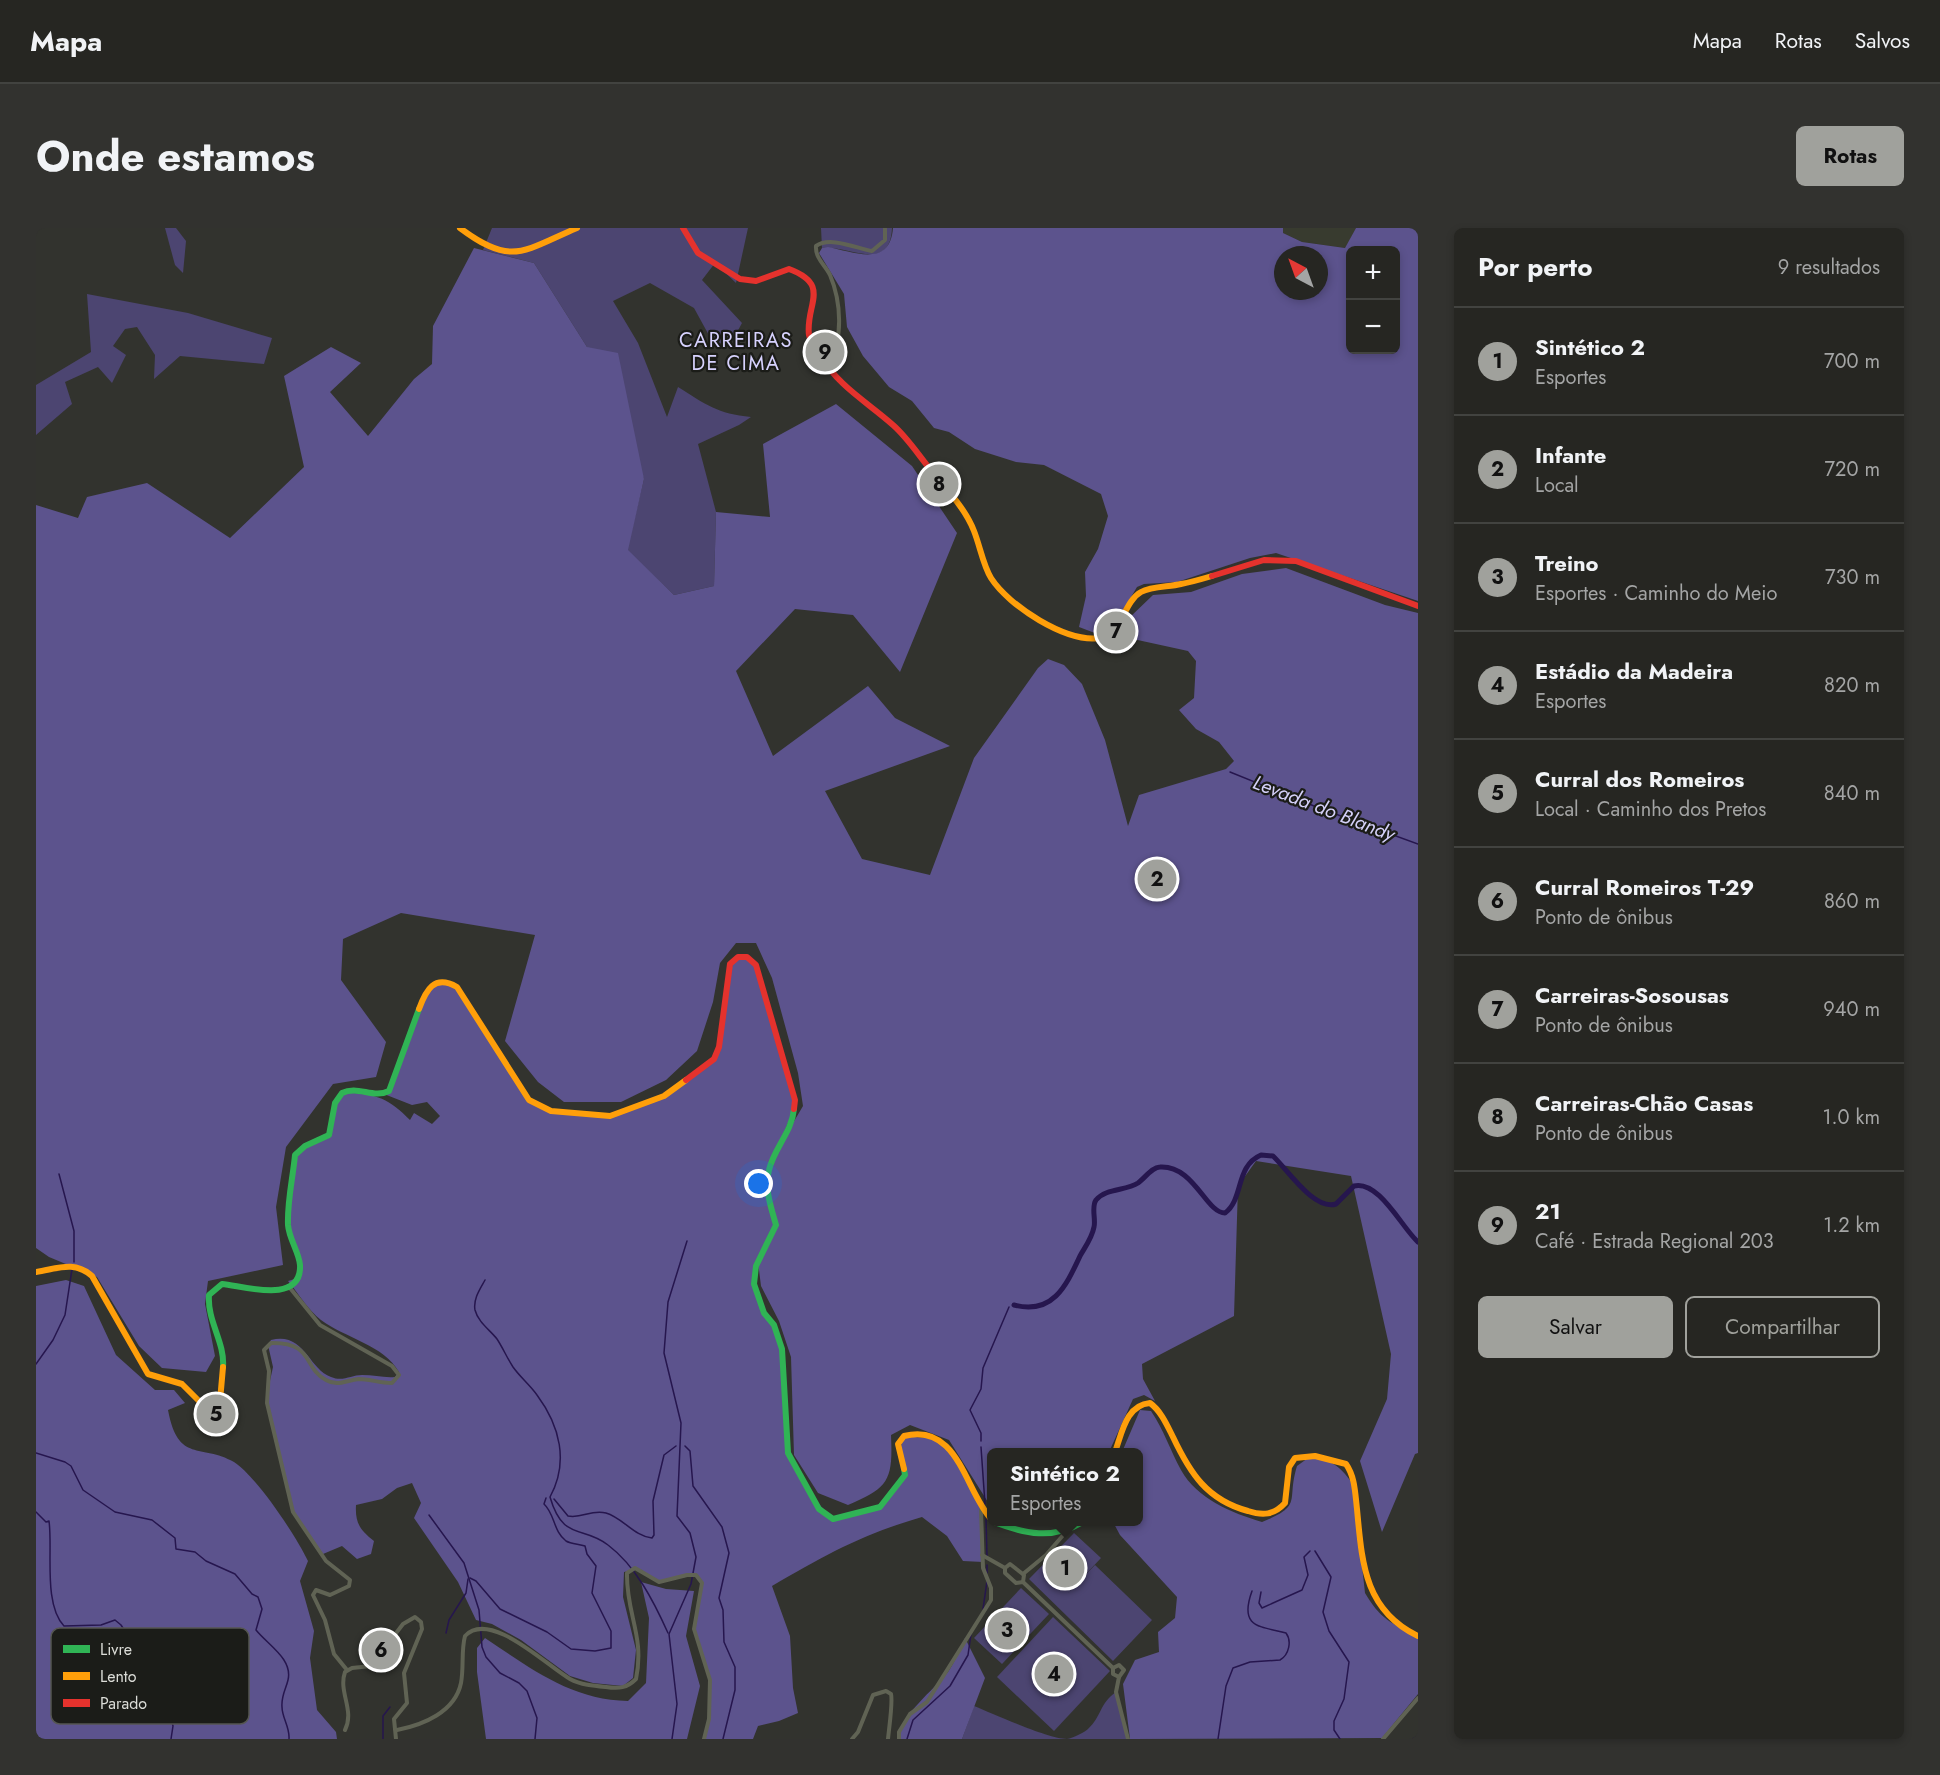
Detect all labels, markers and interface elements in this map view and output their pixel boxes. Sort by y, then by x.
text: Mapa [30,21,102,62]
text: Mapa [1693,26,1742,56]
text: Rotas [1775,26,1822,56]
text: Salvos [1855,26,1910,56]
text: Onde estamos [36,126,315,187]
button: Rotas [1796,126,1904,186]
north arrow [1274,246,1328,300]
map controls [1346,246,1400,354]
button: + [1346,246,1400,300]
text: Por perto [1478,248,1592,286]
text: 9 resultados [1778,253,1880,282]
button: − [1346,300,1400,354]
district label: CARREIRAS DE CIMA [679,326,793,378]
pin: 9 [806,330,844,374]
text: Sintético 2 [1535,331,1645,363]
text: 1 [1492,347,1503,376]
text: 700 m [1824,347,1880,376]
text: Esportes [1535,363,1606,392]
text: Infante [1535,439,1606,471]
text: 2 [1491,455,1504,484]
text: 720 m [1825,455,1880,484]
pin: 8 [920,462,958,506]
text: Local [1535,471,1579,500]
text: Treino [1535,547,1599,579]
text: 3 [1491,563,1504,592]
text: 730 m [1825,563,1880,592]
text: Esportes · Caminho do Meio [1535,579,1777,608]
pin: 7 [1096,608,1136,654]
text: Estádio da Madeira [1535,655,1733,687]
text: 4 [1491,671,1504,700]
text: 820 m [1824,671,1880,700]
text: Esportes [1535,687,1606,716]
text: Curral dos Romeiros [1535,763,1744,795]
water label: Levada do Blandy [1249,768,1400,849]
text: 5 [1491,779,1504,808]
text: 840 m [1824,779,1880,808]
text: Local · Caminho dos Pretos [1535,795,1766,824]
pin: 2 [1138,856,1176,902]
text: Curral Romeiros T-29 [1535,871,1754,903]
text: 6 [1491,887,1504,916]
text: 860 m [1824,887,1880,916]
text: Ponto de ônibus [1535,903,1673,932]
text: Carreiras-Sosousas [1535,979,1729,1011]
text: 7 [1491,995,1504,1024]
text: 940 m [1823,995,1880,1024]
text: Ponto de ônibus [1535,1011,1673,1040]
text: Carreiras-Chão Casas [1535,1087,1753,1119]
text: 8 [1491,1103,1504,1132]
text: 1.0 km [1823,1103,1880,1132]
text: Ponto de ônibus [1535,1119,1673,1148]
your location [744,1169,773,1198]
text: 21 [1535,1195,1561,1227]
text: 9 [1491,1211,1504,1240]
text: 1.2 km [1823,1211,1880,1240]
text: Café · Estrada Regional 203 [1535,1227,1774,1256]
button: Salvar [1478,1296,1673,1358]
button: Compartilhar [1685,1296,1880,1358]
pin: 5 [196,1392,236,1436]
popup [987,1448,1143,1526]
text: Sintético 2 [1010,1457,1120,1489]
text: Esportes [1010,1489,1081,1518]
pin: 1 [1046,1546,1084,1590]
pin: 3 [988,1608,1026,1652]
legend [51,1628,249,1724]
pin: 6 [362,1628,400,1672]
text: Livre [100,1638,132,1661]
pin: 4 [1034,1652,1074,1696]
text: Lento [100,1665,137,1688]
text: Parado [100,1692,147,1715]

